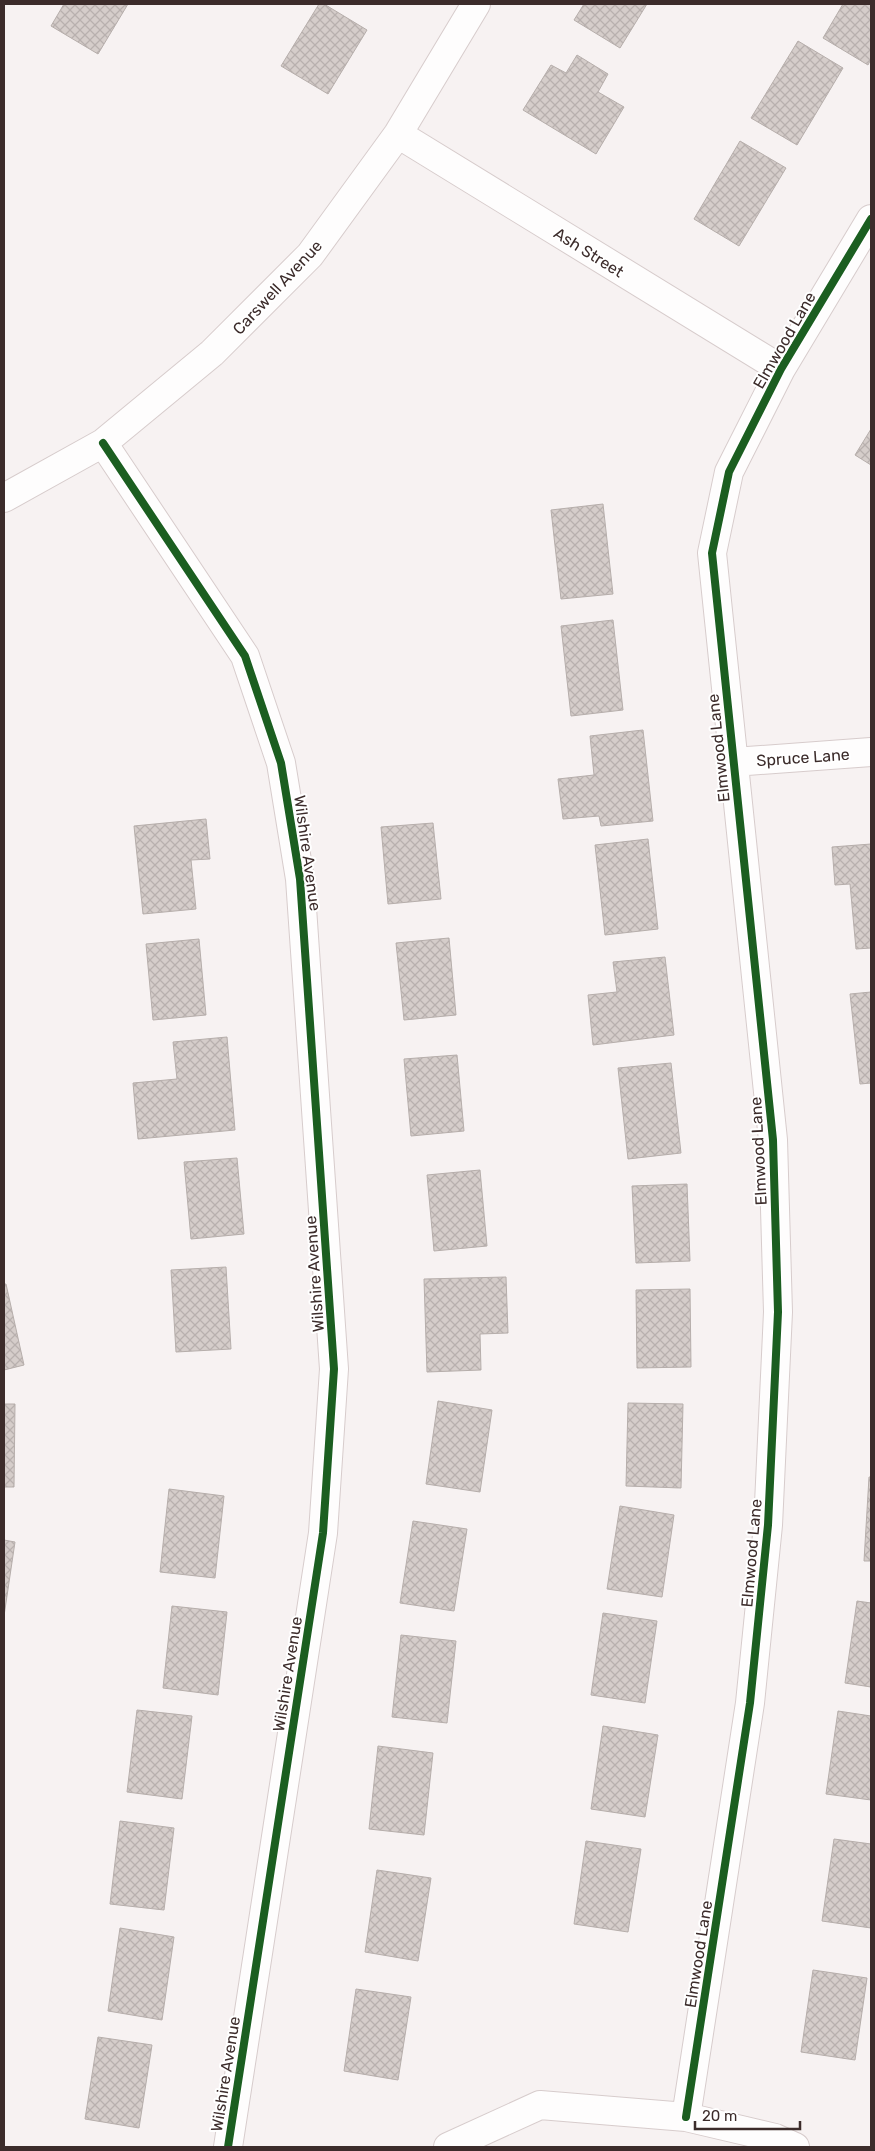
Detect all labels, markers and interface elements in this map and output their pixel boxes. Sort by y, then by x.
street label: Ash Street [550,223,627,281]
street label: Carswell Avenue [229,236,326,339]
street label: Elmwood Lane [749,288,820,392]
street label: Elmwood Lane [703,693,734,803]
street label: Spruce Lane [756,745,850,770]
street label: Wilshire Avenue [290,794,325,912]
street label: Elmwood Lane [746,1096,771,1206]
street label: Wilshire Avenue [301,1215,328,1333]
street label: Elmwood Lane [737,1498,766,1608]
street label: Wilshire Avenue [269,1615,306,1733]
street label: Elmwood Lane [681,1899,716,2009]
street label: Wilshire Avenue [207,2015,244,2133]
scale bar [695,2098,800,2130]
text: 20 m [702,2107,737,2125]

